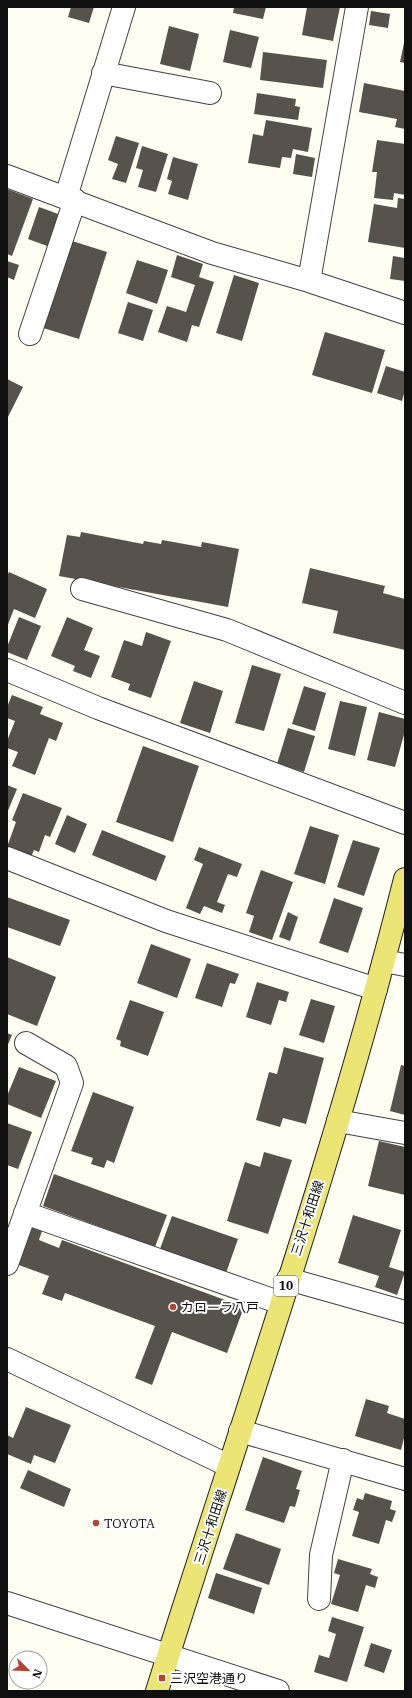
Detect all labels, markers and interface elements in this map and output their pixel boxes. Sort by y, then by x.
street label: 三沢十和田線 [287,1178,328,1258]
road number: 10 [274,1276,298,1296]
place label: カローラ八戸 [181,1299,259,1316]
marker: カローラ八戸 [168,1302,178,1312]
street label: 三沢十和田線 [190,1487,231,1567]
place label: TOYOTA [104,1515,155,1532]
marker: TOYOTA [91,1518,101,1528]
north arrow [8,1650,48,1690]
text: N [29,1667,45,1681]
place label: 三沢空港通り [170,1670,248,1687]
marker: 三沢空港通り [157,1673,167,1683]

